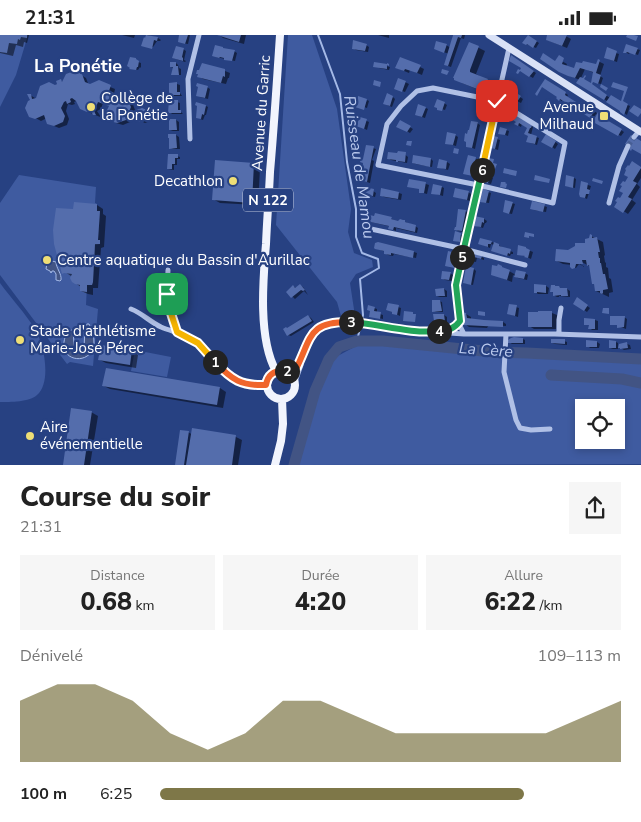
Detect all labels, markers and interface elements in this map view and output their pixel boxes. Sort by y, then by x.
text: 21:31 [25,5,75,31]
district label: La Ponétie [34,54,122,78]
street label: Avenue du Garric [247,54,275,172]
pin [476,80,518,122]
icon: check [483,87,511,115]
place label: Collège de la Ponétie [101,88,173,125]
water label: Ruisseau de Mamou [338,94,380,240]
place label: Avenue Milhaud [540,97,594,134]
marker: Collège de la Ponétie [85,101,97,113]
marker: Avenue Milhaud [598,110,610,122]
pin: 6 [470,157,494,183]
text: 6 [478,161,487,180]
place label: Decathlon [154,171,223,191]
marker: Decathlon [227,175,239,187]
road number: N 122 [243,189,293,211]
pin: 5 [450,245,474,269]
text: 5 [458,248,467,267]
place label: Centre aquatique du Bassin d'Aurillac [57,250,310,270]
marker: Centre aquatique du Bassin d'Aurillac [41,254,53,266]
pin [146,273,188,315]
icon: arrive [153,280,181,308]
pin: 3 [338,309,364,335]
text: 3 [347,313,356,332]
pin: 4 [426,319,452,343]
place label: Stade d'athlétisme Marie-José Pérec [30,321,156,358]
text: 4 [435,322,444,341]
marker: Stade d'athlétisme Marie-José Pérec [14,334,26,346]
water label: La Cère [458,337,514,363]
pin: 1 [202,349,228,375]
text: 1 [211,353,220,372]
pin: 2 [274,359,300,383]
text: 2 [283,362,292,381]
map controls [575,399,625,449]
button: locate [575,399,625,449]
place label: Aire événementielle [40,417,143,454]
marker: Aire événementielle [24,430,36,442]
text: Course du soir [20,478,210,516]
button: share [569,482,621,534]
text: 21:31 [20,516,62,538]
text: Distance [90,566,145,585]
text: Durée [301,566,340,585]
text: Allure [504,566,543,585]
text: 0.68 [80,585,132,619]
text: 4:20 [295,585,346,619]
text: 6:22 [484,585,536,619]
text: km [132,596,155,615]
text: /km [536,596,563,615]
text: Dénivelé [20,645,83,667]
text: 109–113 m [538,645,621,667]
text: 100 m [20,783,67,805]
text: 6:25 [100,783,132,805]

